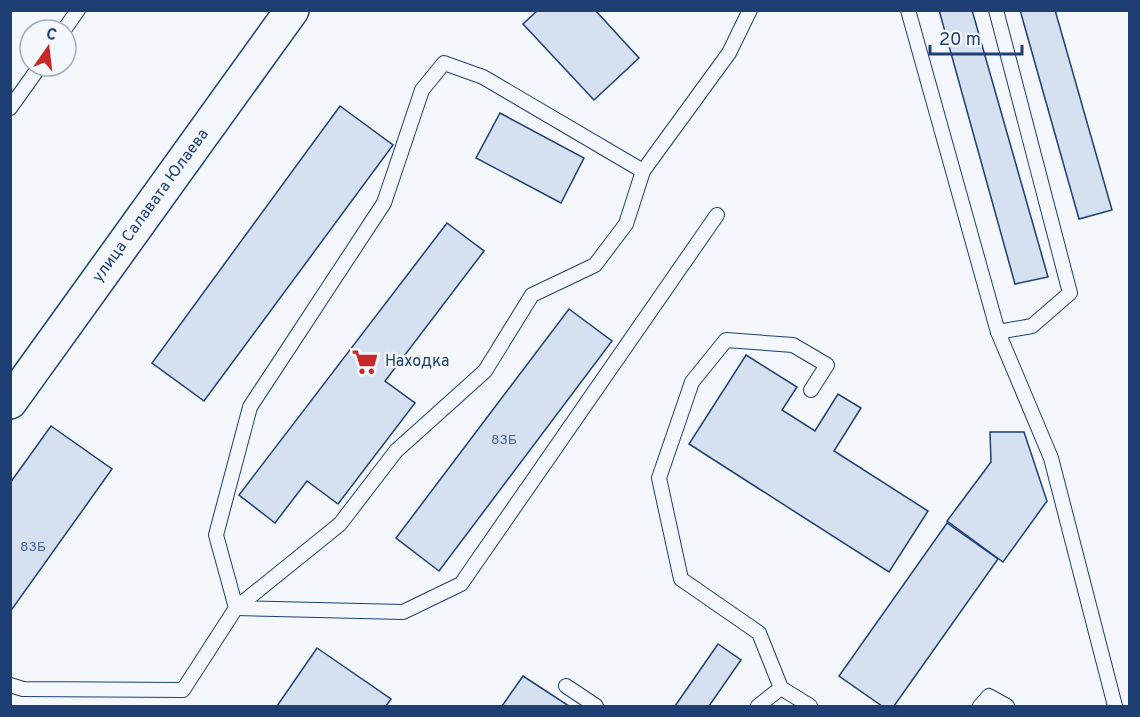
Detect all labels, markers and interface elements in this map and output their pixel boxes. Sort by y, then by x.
north arrow [18,18,78,78]
scale bar [930,18,1022,56]
text: С [44,24,59,46]
text: 20 m [939,29,981,52]
street label: улица Салавата Юлаева [89,125,213,287]
supermarket icon: Находка [350,347,380,377]
place label: Находка [385,352,450,372]
house number: 83Б [491,432,517,449]
house number: 83Б [20,539,46,556]

